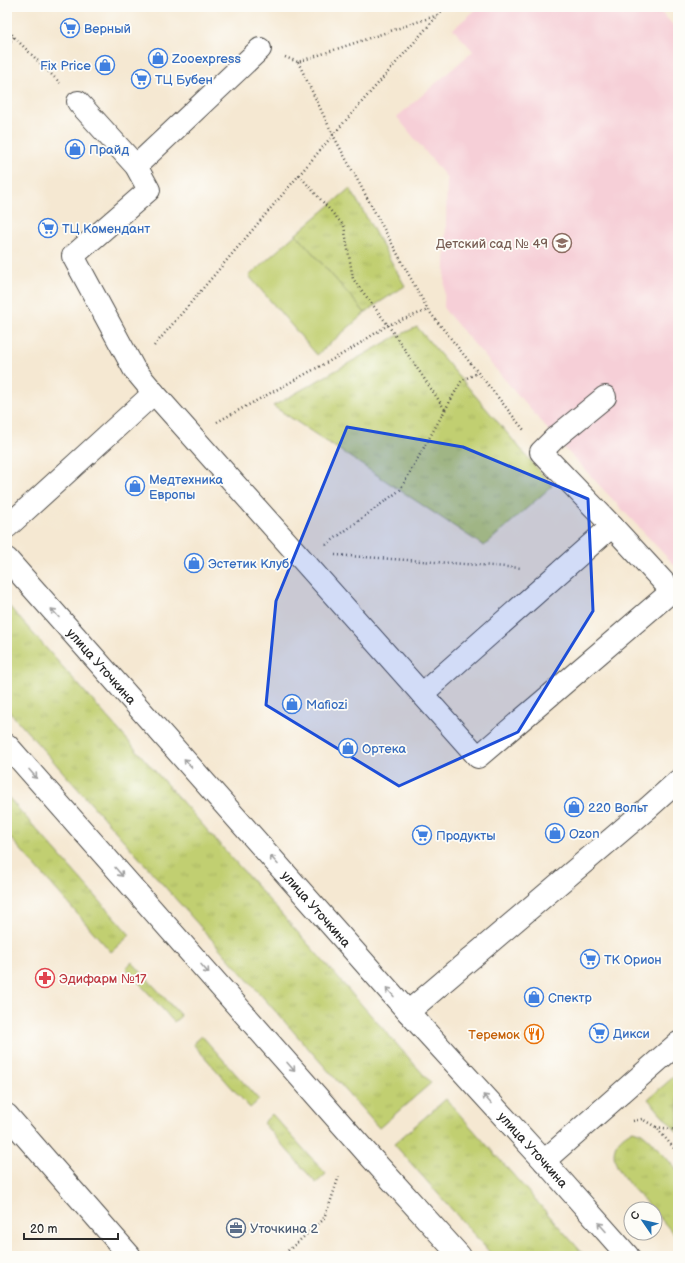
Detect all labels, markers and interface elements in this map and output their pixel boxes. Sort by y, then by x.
supermarket icon: Верный [59,17,81,39]
place label: Верный [84,21,131,37]
shop icon: Zooexpress [147,47,169,69]
place label: Zooexpress [171,51,241,67]
shop icon: Fix Price [94,54,116,76]
place label: Fix Price [40,58,91,74]
supermarket icon: ТЦ Бубен [130,68,152,90]
place label: ТЦ Бубен [155,72,213,88]
shop icon: Прайд [64,138,86,160]
place label: Прайд [89,142,129,158]
supermarket icon: ТЦ Комендант [37,217,59,239]
place label: ТЦ Комендант [62,221,150,237]
school or university icon: Детский сад № 49 [551,232,573,254]
place label: Детский сад № 49 [436,236,548,252]
place label: Медтехника Европы [149,472,223,503]
shop icon: Медтехника Европы [124,475,146,497]
shop icon: Эстетик Клуб [183,552,205,574]
place label: Эстетик Клуб [208,556,289,572]
one-way arrow [50,608,60,618]
street label: улица Уточкина [63,625,139,708]
shop icon: Mafiozi [281,693,303,715]
place label: Mafiozi [306,697,347,713]
shop icon: Ортека [337,737,359,759]
place label: Ортека [362,741,406,757]
one-way arrow [183,758,192,768]
one-way arrow [28,769,37,780]
shop icon: 220 Вольт [563,796,585,818]
place label: 220 Вольт [588,800,648,816]
shop icon: Ozon [544,822,566,844]
supermarket icon: Продукты [411,824,433,846]
place label: Ozon [569,826,599,842]
place label: Продукты [436,828,496,844]
one-way arrow [269,855,279,865]
one-way arrow [114,867,124,877]
street label: улица Уточкина [278,868,354,951]
supermarket icon: ТК Орион [579,948,601,970]
place label: ТК Орион [604,952,662,968]
one-way arrow [200,964,209,974]
pharmacy icon: Эдифарм №17 [34,967,56,989]
place label: Эдифарм №17 [59,971,147,987]
shop icon: Спектр [523,986,545,1008]
one-way arrow [386,987,395,997]
place label: Спектр [548,990,593,1006]
supermarket icon: Дикси [588,1022,610,1044]
restaurant icon: Теремок [523,1023,545,1045]
place label: Дикси [613,1026,650,1042]
place label: Теремок [468,1027,520,1043]
one-way arrow [286,1062,296,1072]
one-way arrow [482,1094,491,1104]
street label: улица Уточкина [494,1109,571,1192]
north arrow [623,1201,663,1241]
text: С [628,1209,643,1222]
scale bar [24,1215,118,1241]
office icon: Уточкина 2 [225,1217,247,1239]
place label: Уточкина 2 [250,1221,319,1237]
text: 20 m [30,1222,57,1237]
one-way arrow [597,1222,606,1232]

